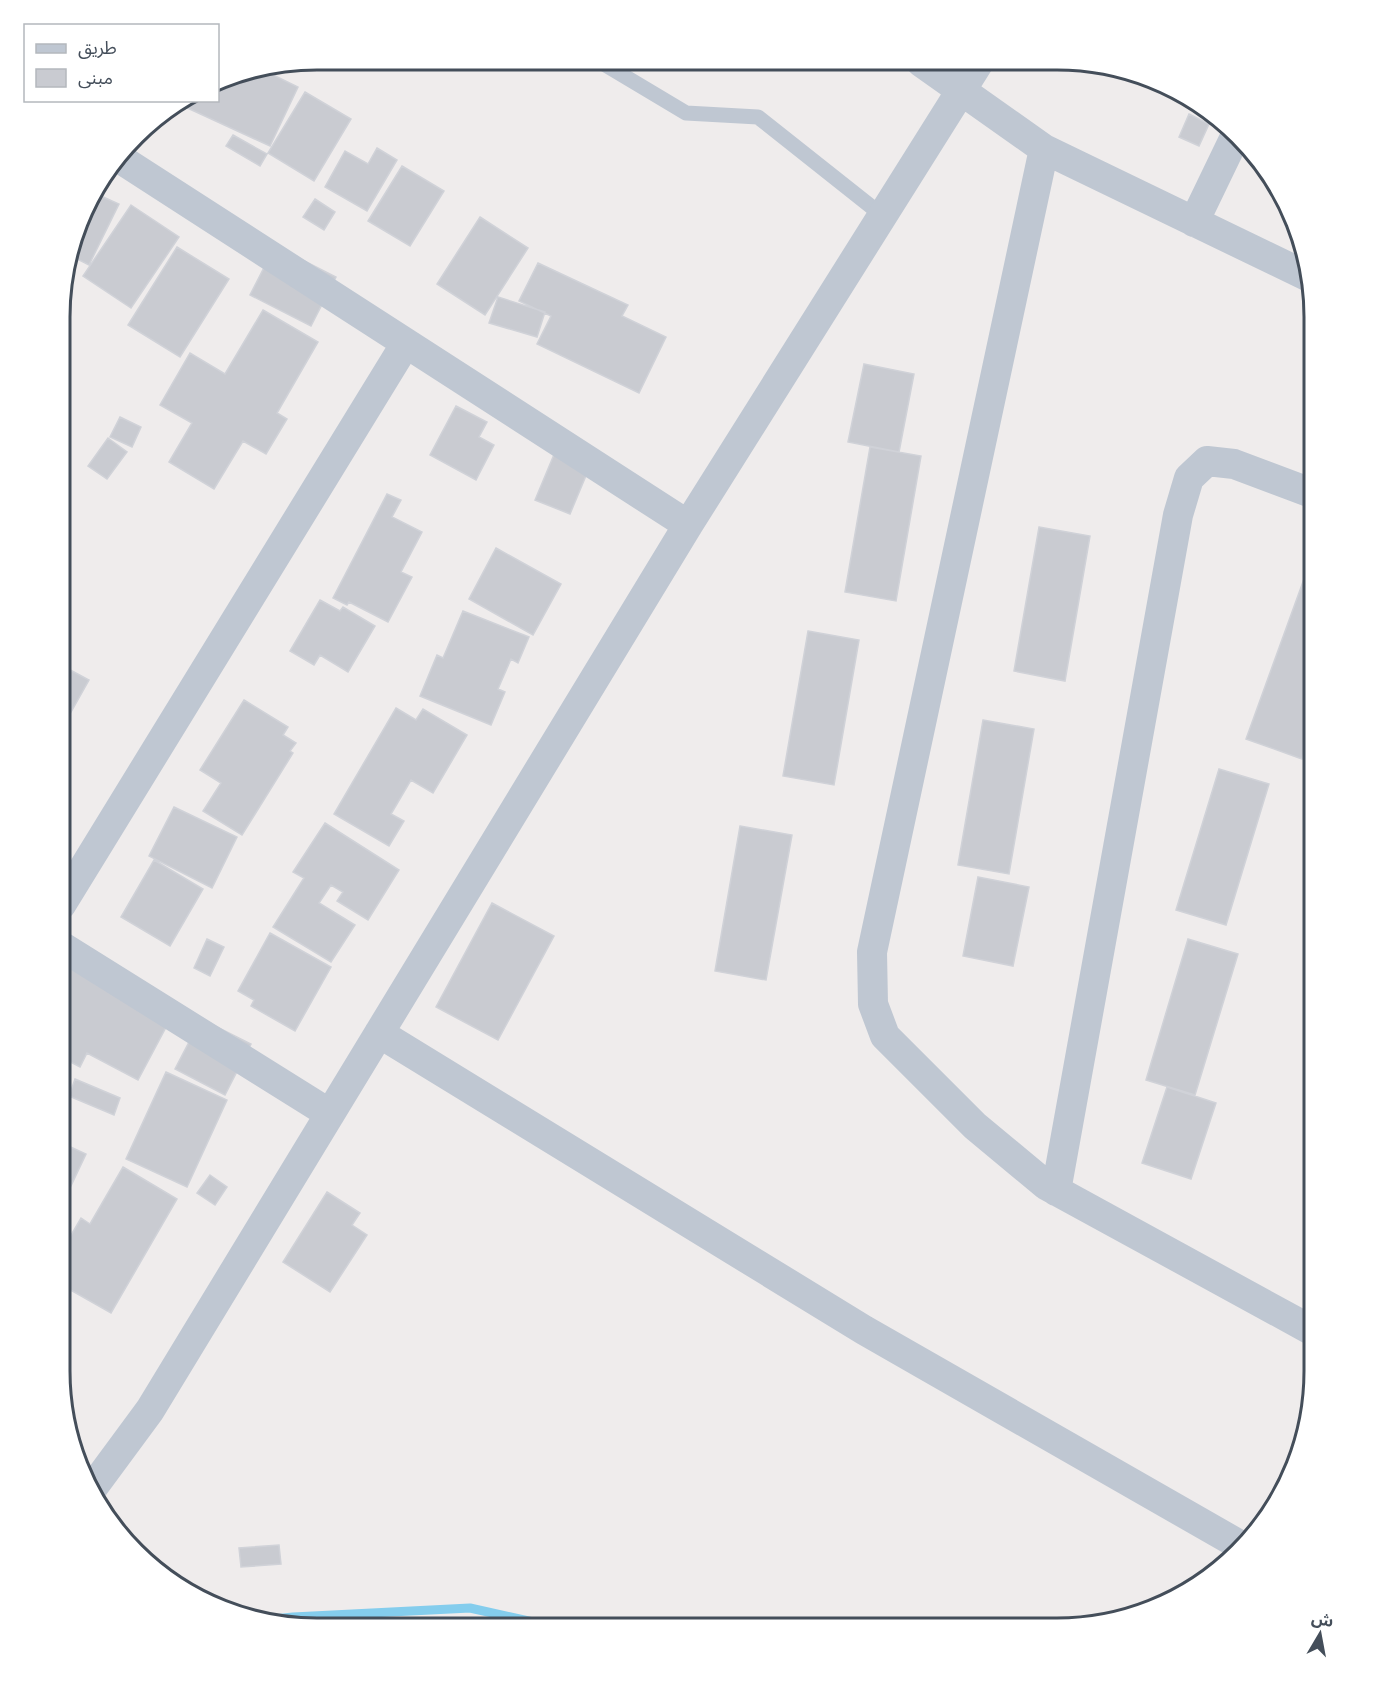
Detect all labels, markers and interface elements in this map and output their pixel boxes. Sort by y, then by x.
legend [24,24,219,102]
text: طريق [78,36,117,59]
text: مبنى [78,66,113,89]
north arrow [1290,1604,1350,1664]
text: ش [1310,1607,1335,1631]

